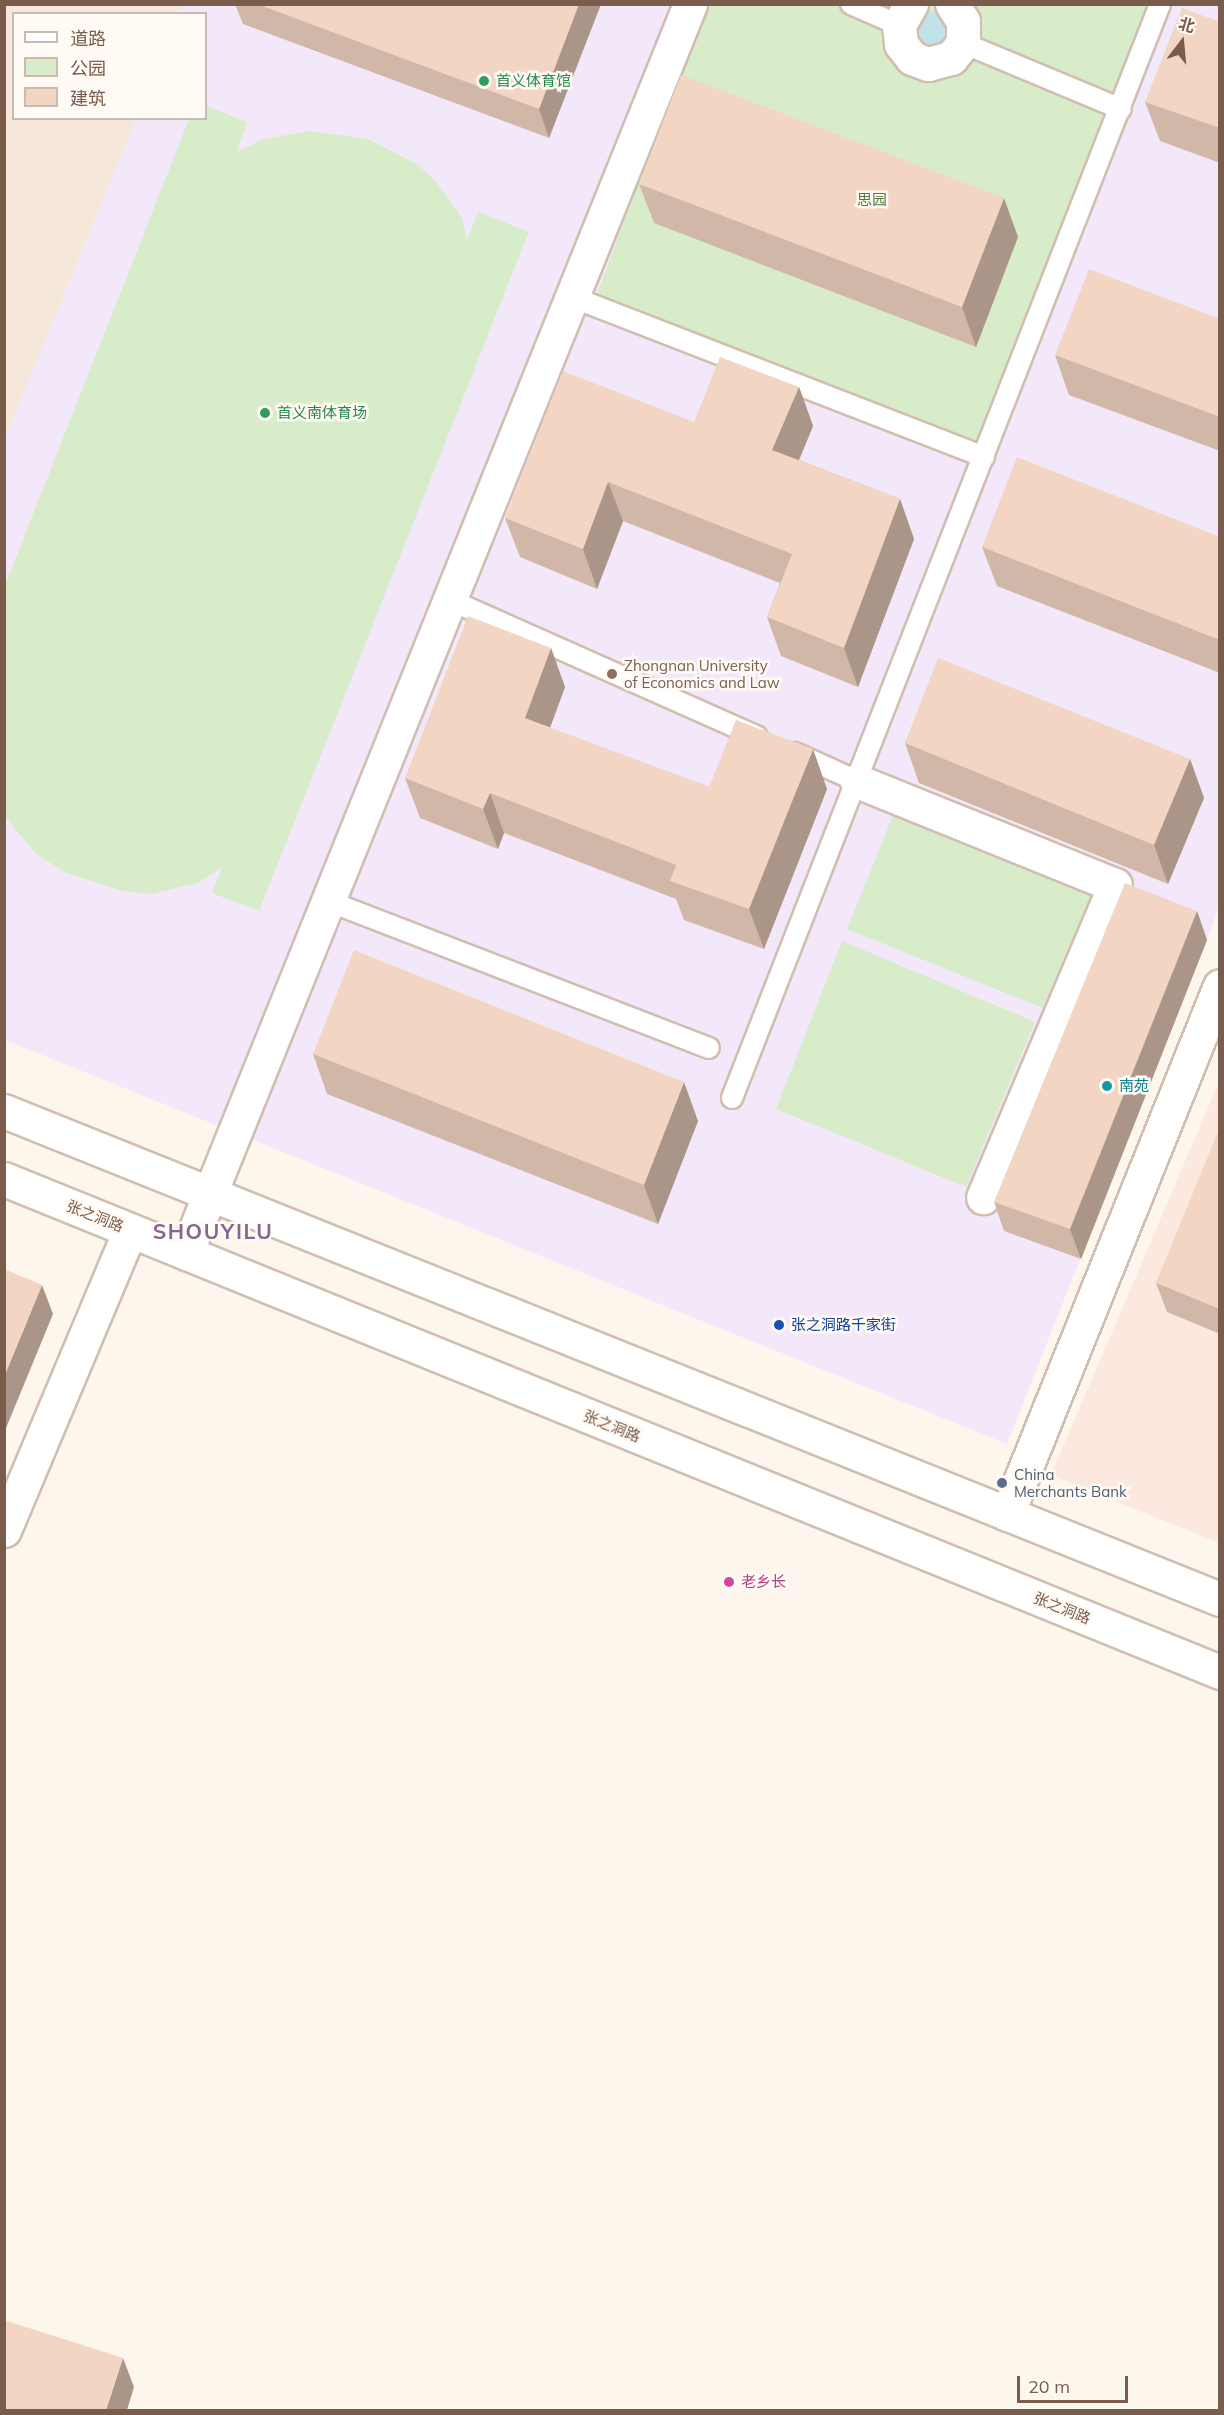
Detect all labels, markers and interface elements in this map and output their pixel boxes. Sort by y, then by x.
legend [12,12,207,120]
north arrow [1152,12,1212,72]
text: 北 [1177,13,1197,37]
text: 道路 [70,27,106,50]
text: 公园 [70,57,106,80]
place label: 首义体育馆 [496,72,571,90]
marker: 首义体育馆 [477,74,491,88]
text: 建筑 [70,87,106,110]
park label: 思园 [857,191,887,209]
place label: 首义南体育场 [277,404,367,422]
marker: 首义南体育场 [258,406,272,420]
place label: Zhongnan University of Economics and Law [624,656,780,691]
marker: Zhongnan University of Economics and Law [605,667,619,681]
place label: 南苑 [1119,1077,1149,1095]
marker: 南苑 [1100,1079,1114,1093]
street label: 张之洞路 [64,1196,126,1236]
district label: SHOUYILU [153,1218,273,1244]
place label: 张之洞路千家街 [791,1316,896,1334]
marker: 张之洞路千家街 [772,1318,786,1332]
street label: 张之洞路 [581,1406,643,1446]
place label: China Merchants Bank [1014,1465,1127,1500]
marker: China Merchants Bank [995,1476,1009,1490]
place label: 老乡长 [741,1573,786,1591]
marker: 老乡长 [722,1575,736,1589]
street label: 张之洞路 [1031,1588,1093,1628]
scale bar [1020,2364,1131,2402]
text: 20 m [1028,2375,1070,2398]

